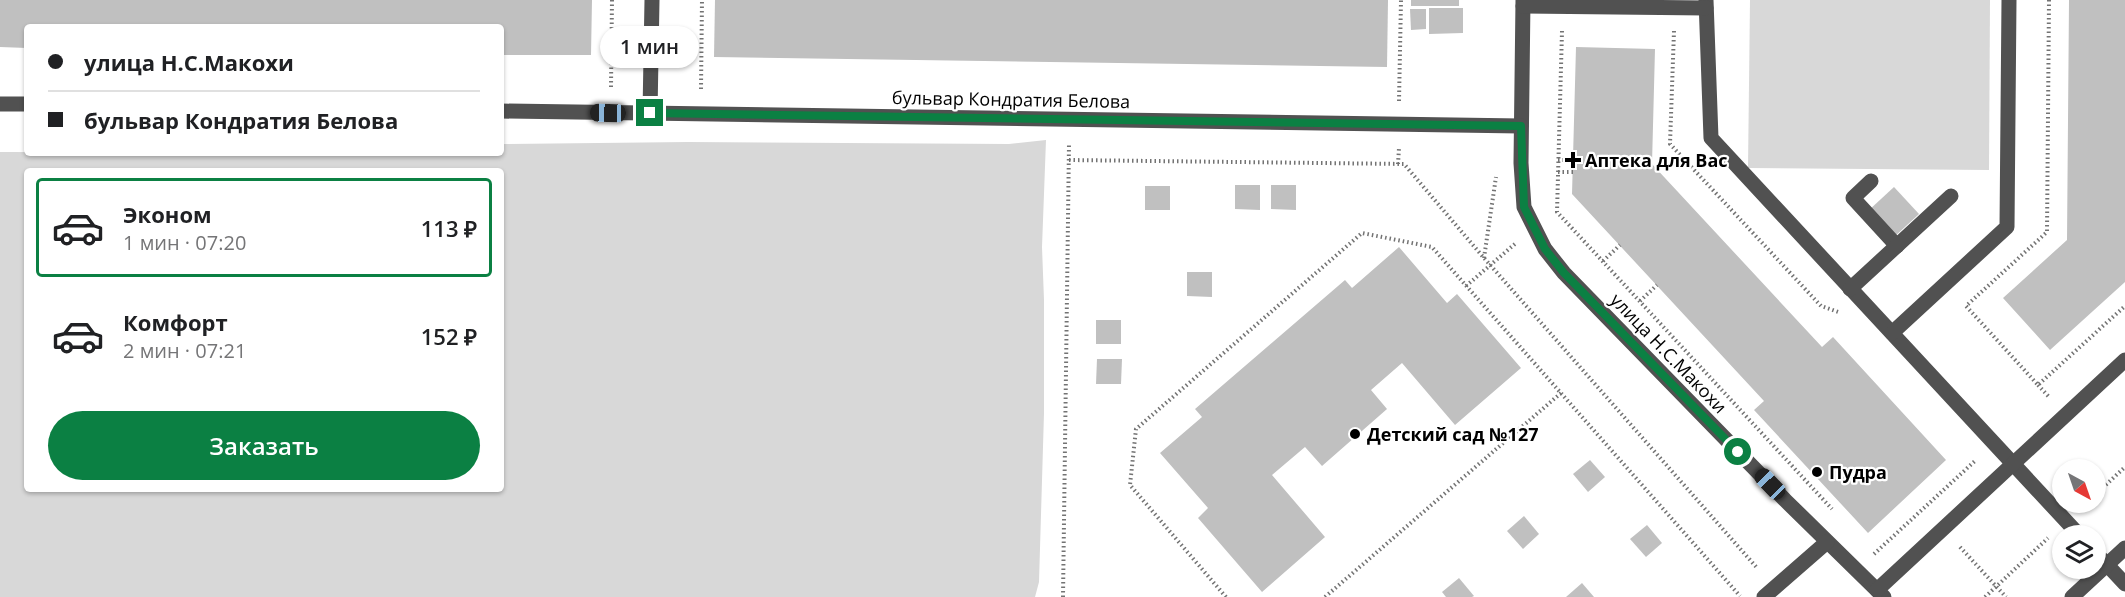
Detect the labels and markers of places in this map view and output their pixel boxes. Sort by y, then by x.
place label: Аптека для Вас [1585,148,1728,172]
marker: Аптека для Вас [1566,153,1580,167]
place label: Детский сад №127 [1367,422,1538,446]
marker: Детский сад №127 [1348,427,1362,441]
place label: Пудра [1829,460,1887,484]
marker: Пудра [1810,465,1824,479]

